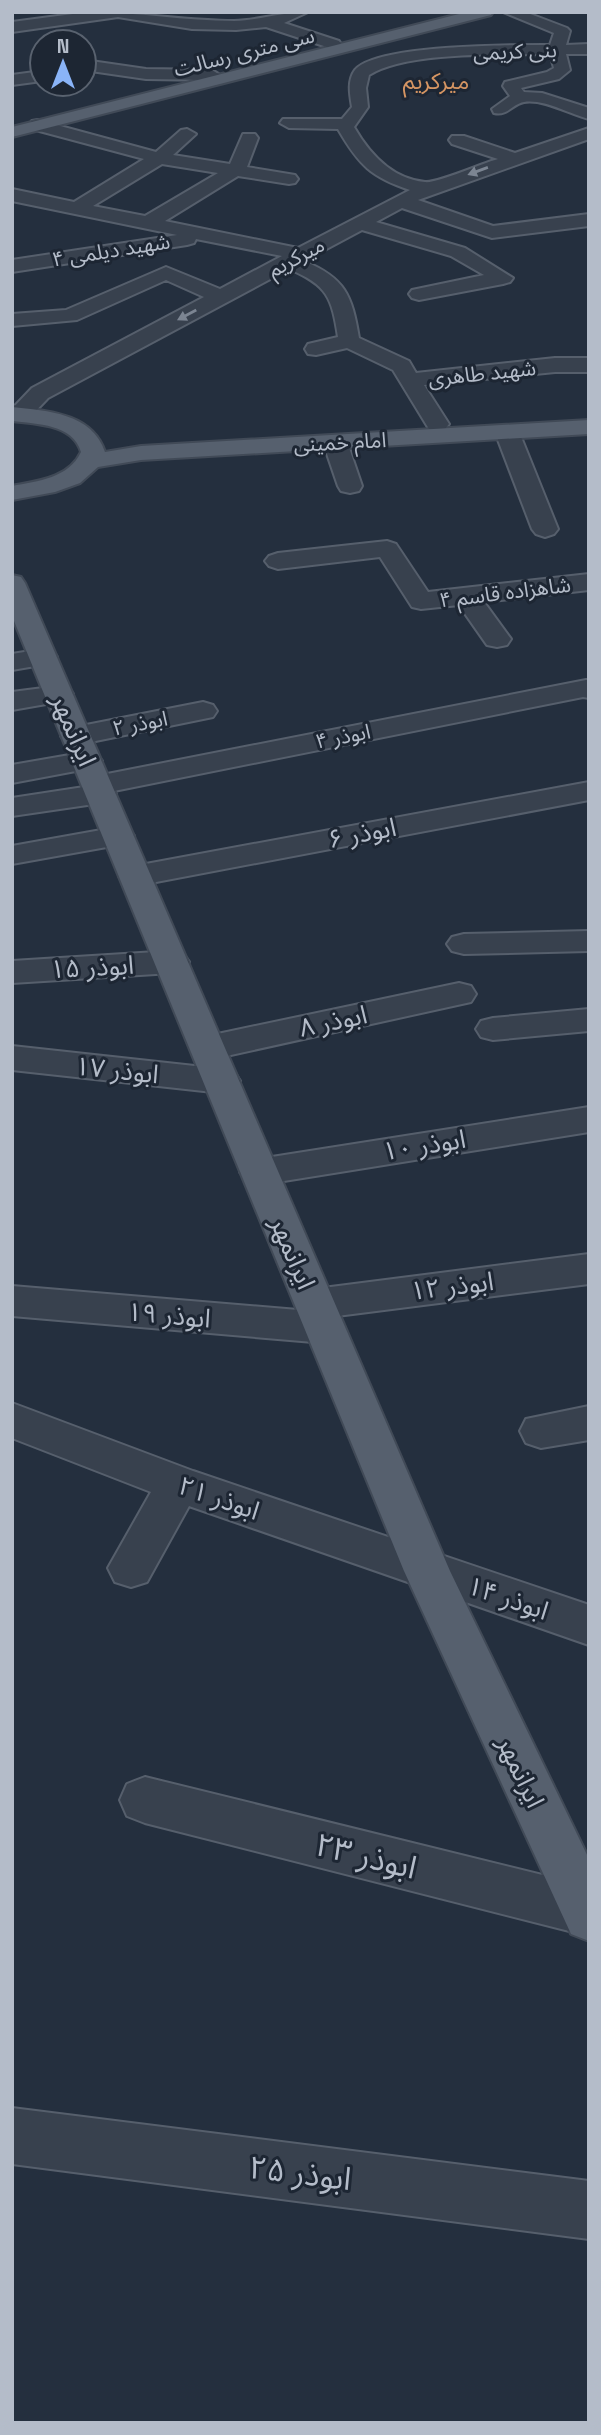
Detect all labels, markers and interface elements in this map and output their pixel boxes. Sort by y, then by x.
street label: سی متری رسالت [171,21,317,83]
north arrow [28,28,98,98]
text: N [57,34,69,59]
street label: بنی کریمی [473,36,557,66]
district label: میرکریم [403,66,469,98]
one-way arrow [467,166,488,177]
street label: ۴ شهید دیلمی [50,227,172,273]
street label: میرکریم [263,231,330,285]
one-way arrow [177,309,196,321]
street label: شهید طاهری [427,354,537,392]
street label: امام خمینی [293,426,387,461]
street label: شاهزاده قاسم ۴ [438,571,573,615]
street label: ایرانمهر [43,688,104,771]
street label: ۲ ابوذر [110,704,170,742]
street label: ابوذر ۴ [313,717,373,755]
street label: ابوذر ۶ [325,810,399,856]
street label: ۱۵ ابوذر [49,948,135,986]
street label: ۸ ابوذر [296,997,370,1045]
street label: ۱۷ ابوذر [74,1049,160,1091]
street label: ابوذر ۱۰ [380,1122,468,1168]
street label: ایرانمهر [262,1211,323,1294]
street label: ابوذر ۱۲ [408,1264,496,1308]
street label: ابوذر ۱۹ [126,1294,212,1336]
street label: ۲۱ ابوذر [174,1468,264,1528]
street label: ۱۴ ابوذر [463,1568,553,1628]
street label: ایرانمهر [489,1730,552,1813]
street label: ۲۳ ابوذر [311,1824,421,1888]
street label: ابوذر ۲۵ [246,2147,354,2199]

